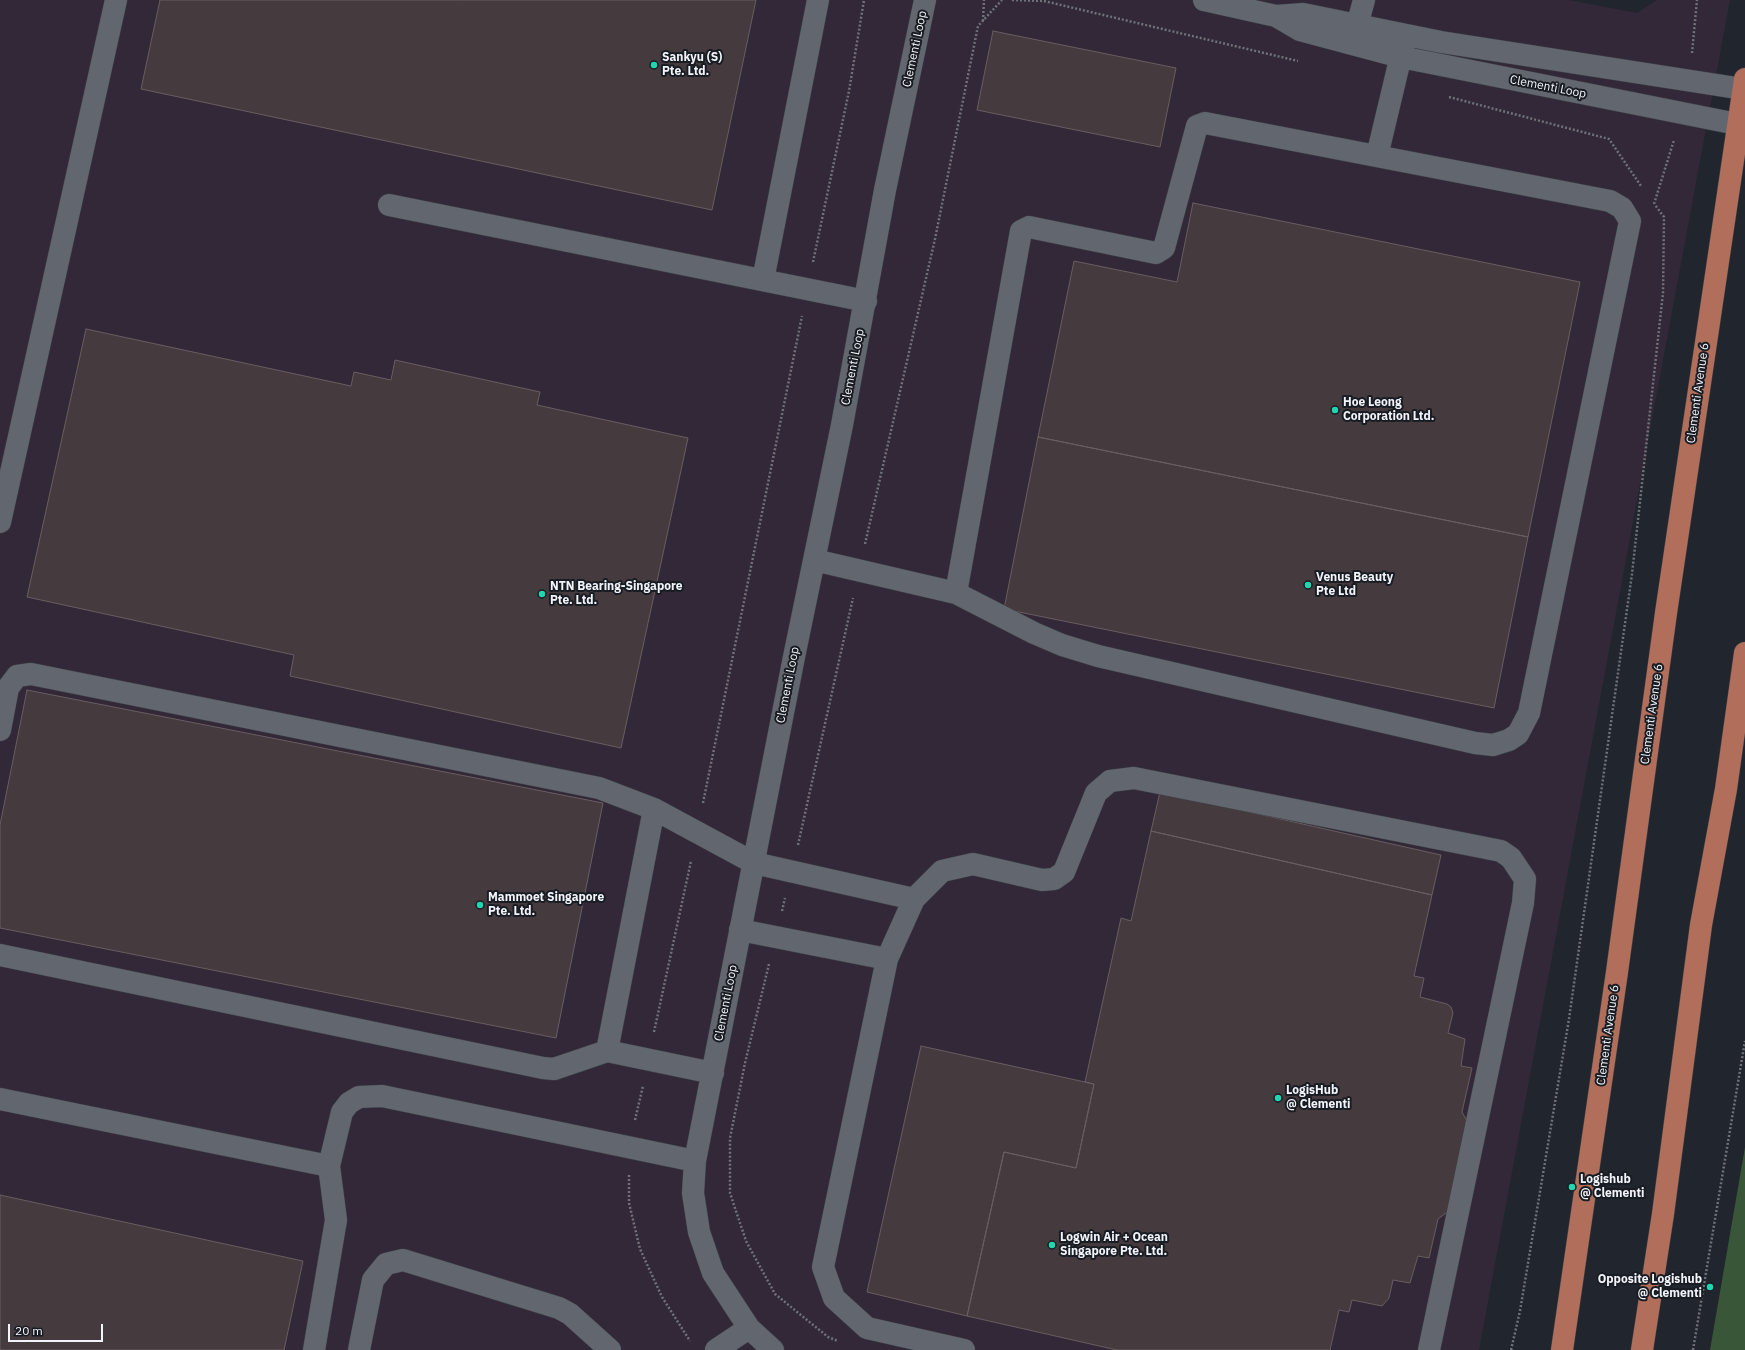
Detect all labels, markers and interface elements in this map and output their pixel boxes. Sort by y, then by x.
street label: Clementi Loop [900,10,930,88]
place label: Sankyu (S) Pte. Ltd. [662,51,722,79]
marker: Sankyu (S) Pte. Ltd. [649,60,659,70]
street label: Clementi Loop [1509,73,1587,101]
street label: Clementi Loop [839,328,867,406]
street label: Clementi Avenue 6 [1684,342,1712,444]
place label: Hoe Leong Corporation Ltd. [1343,396,1434,424]
marker: Hoe Leong Corporation Ltd. [1330,405,1340,415]
place label: Venus Beauty Pte Ltd [1316,571,1393,599]
place label: NTN Bearing-Singapore Pte. Ltd. [550,580,683,608]
marker: Venus Beauty Pte Ltd [1303,580,1313,590]
marker: NTN Bearing-Singapore Pte. Ltd. [537,589,547,599]
street label: Clementi Loop [774,646,802,724]
street label: Clementi Avenue 6 [1638,663,1666,765]
place label: Mammoet Singapore Pte. Ltd. [488,891,604,919]
marker: Mammoet Singapore Pte. Ltd. [475,900,485,910]
street label: Clementi Loop [712,964,740,1042]
street label: Clementi Avenue 6 [1594,984,1622,1086]
place label: LogisHub @ Clementi [1286,1084,1351,1112]
marker: LogisHub @ Clementi [1273,1093,1283,1103]
place label: Logishub @ Clementi [1580,1173,1645,1201]
marker: Logishub @ Clementi [1567,1182,1577,1192]
place label: Logwin Air + Ocean Singapore Pte. Ltd. [1060,1231,1168,1259]
marker: Logwin Air + Ocean Singapore Pte. Ltd. [1047,1240,1057,1250]
place label: Opposite Logishub @ Clementi [1598,1273,1702,1301]
marker: Opposite Logishub @ Clementi [1705,1282,1715,1292]
scale bar [10,1316,105,1342]
text: 20 m [15,1323,43,1338]

